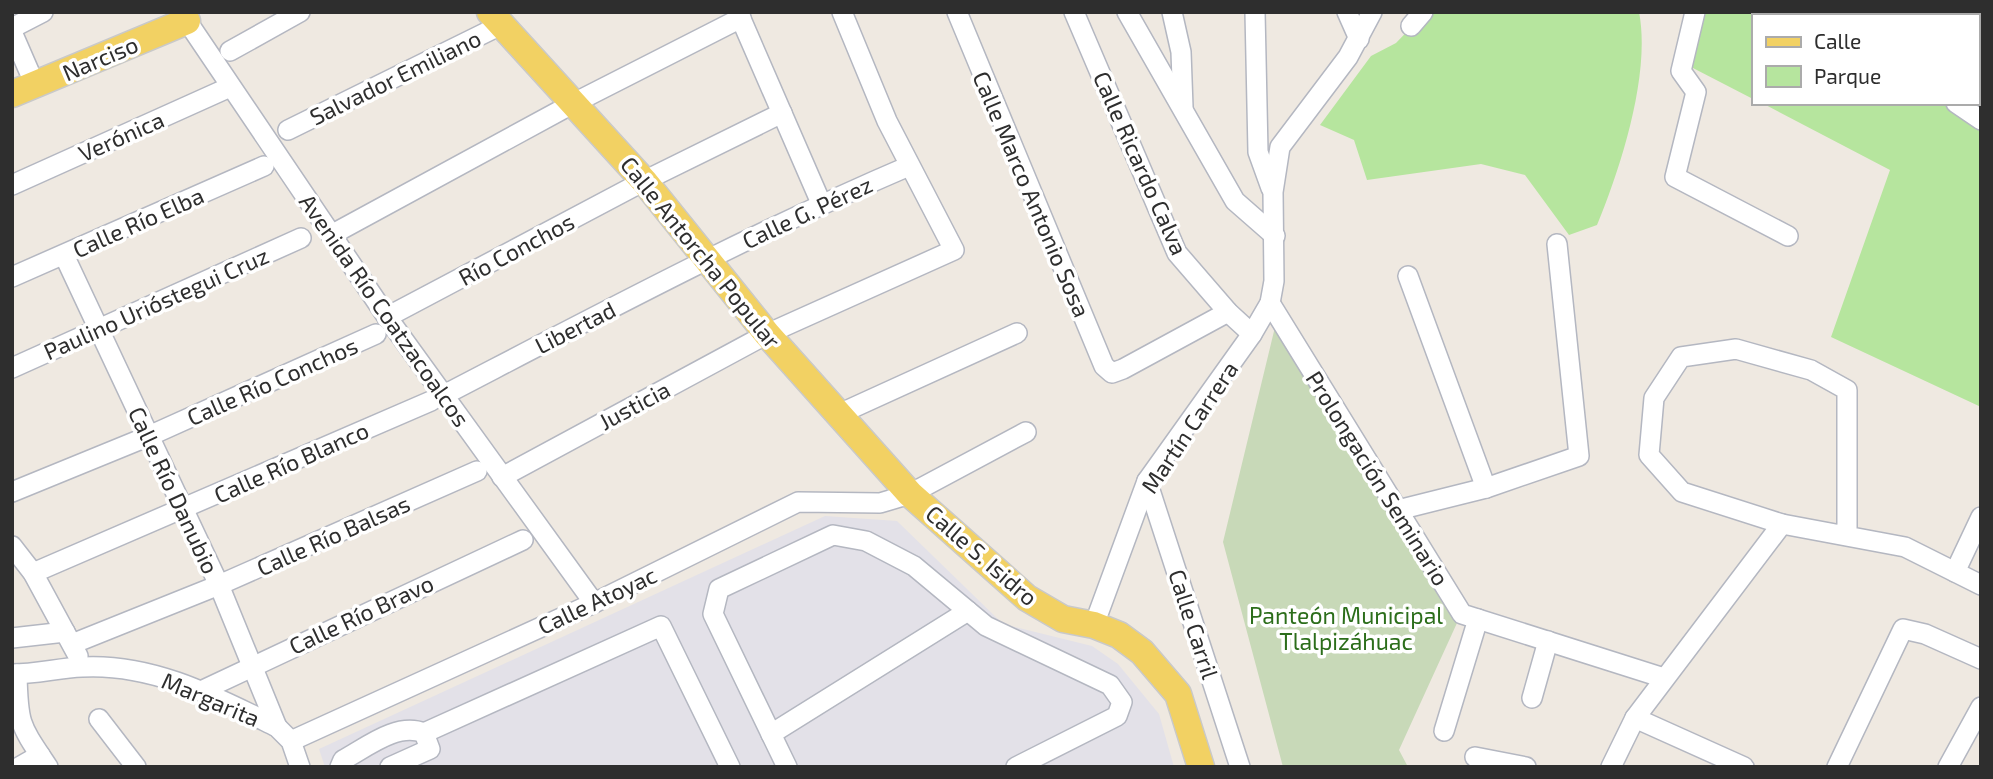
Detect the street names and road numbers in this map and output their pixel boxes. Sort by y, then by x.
street label: Salvador Emiliano [305,23,485,131]
street label: Narciso [58,30,142,86]
street label: Calle Marco Antonio Sosa [967,67,1097,321]
street label: Calle Ricardo Calva [1088,67,1194,259]
street label: Verónica [74,105,168,167]
street label: Calle Antorcha Popular [615,150,787,354]
street label: Calle G. Pérez [737,170,877,254]
street label: Calle Río Elba [68,181,208,263]
street label: Avenida Río Coatzacoalcos [294,188,476,432]
street label: Río Conchos [453,207,579,291]
street label: Paulino Urióstegui Cruz [39,241,273,365]
street label: Libertad [530,295,620,359]
street label: Calle Río Conchos [182,331,362,431]
street label: Martín Carrera [1135,356,1243,498]
street label: Prolongación Seminario [1300,366,1456,590]
street label: Justicia [594,375,674,435]
street label: Calle Río Danubio [123,402,225,578]
street label: Calle Río Blanco [209,415,373,509]
street label: Calle Río Balsas [252,489,414,581]
street label: Calle S. Isidro [920,499,1044,611]
street label: Calle Atoyac [533,560,661,640]
street label: Calle Carril [1163,566,1225,682]
street label: Calle Río Bravo [284,568,438,660]
street label: Margarita [158,666,264,732]

